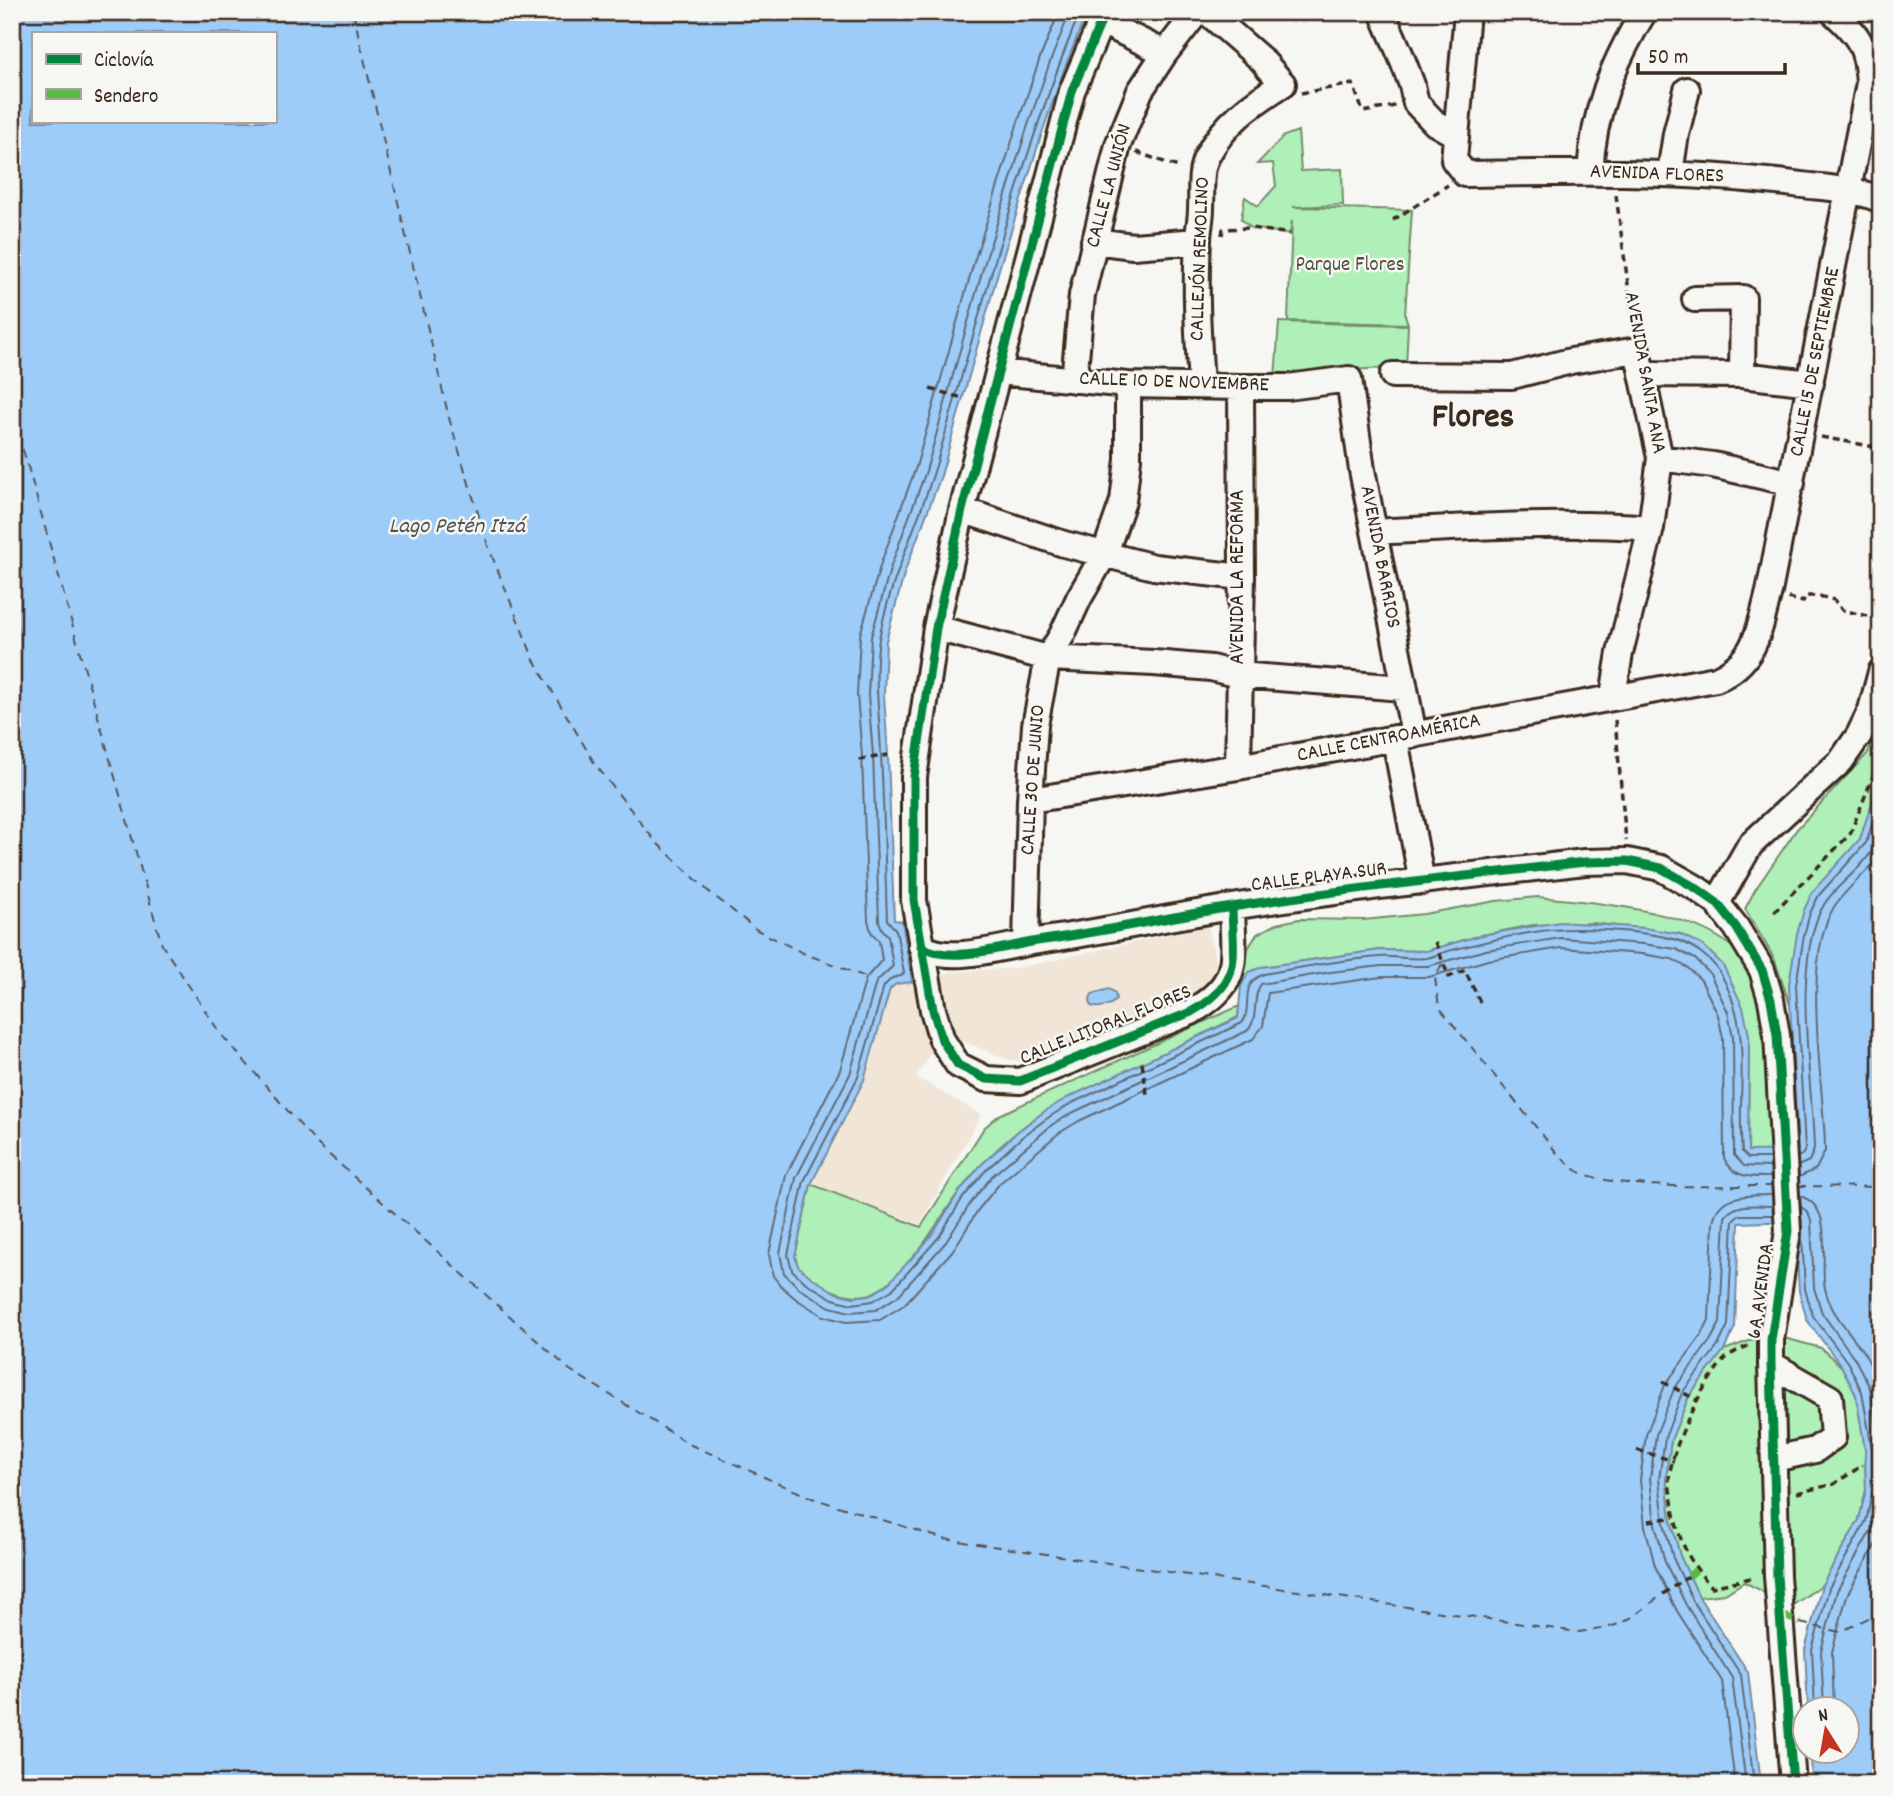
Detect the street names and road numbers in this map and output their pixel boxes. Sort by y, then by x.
street label: CALLE LA UNIÓN [1079,121,1141,251]
street label: AVENIDA FLORES [1589,158,1725,192]
street label: CALLEJÓN REMOLINO [1183,176,1219,342]
street label: CALLE 15 DE SEPTIEMBRE [1783,264,1849,459]
street label: AVENIDA SANTA ANA [1615,290,1673,456]
street label: CALLE 10 DE NOVIEMBRE [1079,365,1270,401]
street label: AVENIDA BARRIOS [1350,483,1408,631]
street label: AVENIDA LA REFORMA [1224,489,1254,665]
street label: CALLE 30 DE JUNIO [1014,704,1054,856]
street label: CALLE CENTROAMÉRICA [1295,707,1483,771]
street label: CALLE PLAYA SUR [1249,855,1389,901]
street label: CALLE LITORAL FLORES [1016,978,1196,1074]
street label: 6A AVENIDA [1740,1241,1784,1341]

